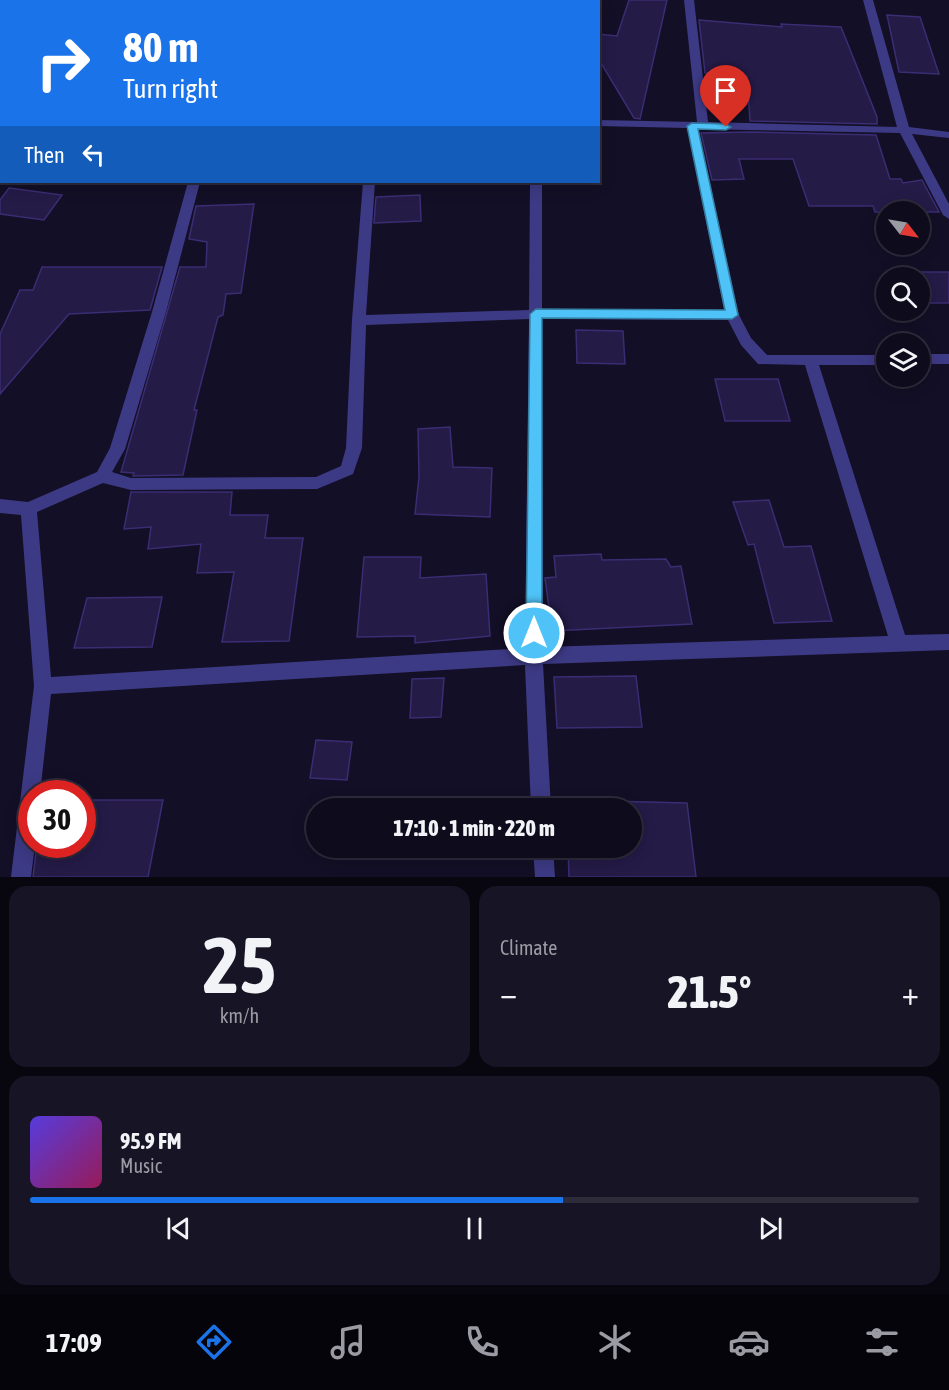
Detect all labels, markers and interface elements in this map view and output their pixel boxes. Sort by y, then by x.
text: 80 m [123,23,198,71]
icon: right [24,24,102,102]
pin [700,65,751,127]
text: Turn right [123,73,218,104]
icon: arrive [709,74,742,107]
icon: left [77,138,110,171]
text: Then [24,142,65,168]
north arrow [876,201,930,255]
map controls [876,201,930,387]
button: search [876,267,930,321]
button: layers [876,333,930,387]
position arrow [502,601,566,665]
speed limit sign: 30 [18,780,96,858]
text: 17:10 · 1 min · 220 m [393,815,555,841]
text: 25 [203,920,276,1010]
text: Climate [500,936,557,959]
text: 21.5° [668,966,751,1018]
text: − [500,974,517,1012]
text: + [902,974,919,1012]
text: km/h [220,1004,259,1027]
text: 95.9 FM [120,1128,182,1154]
text: Music [120,1154,162,1177]
icon: previous [162,1212,195,1245]
icon: pause [458,1212,491,1245]
icon: next [754,1212,787,1245]
icon: directions [193,1321,235,1363]
icon: music [327,1321,369,1363]
icon: phone [461,1321,503,1363]
icon: climate [594,1321,636,1363]
icon: car [728,1321,770,1363]
icon: filters [861,1321,903,1363]
text: 17:09 [46,1327,102,1358]

